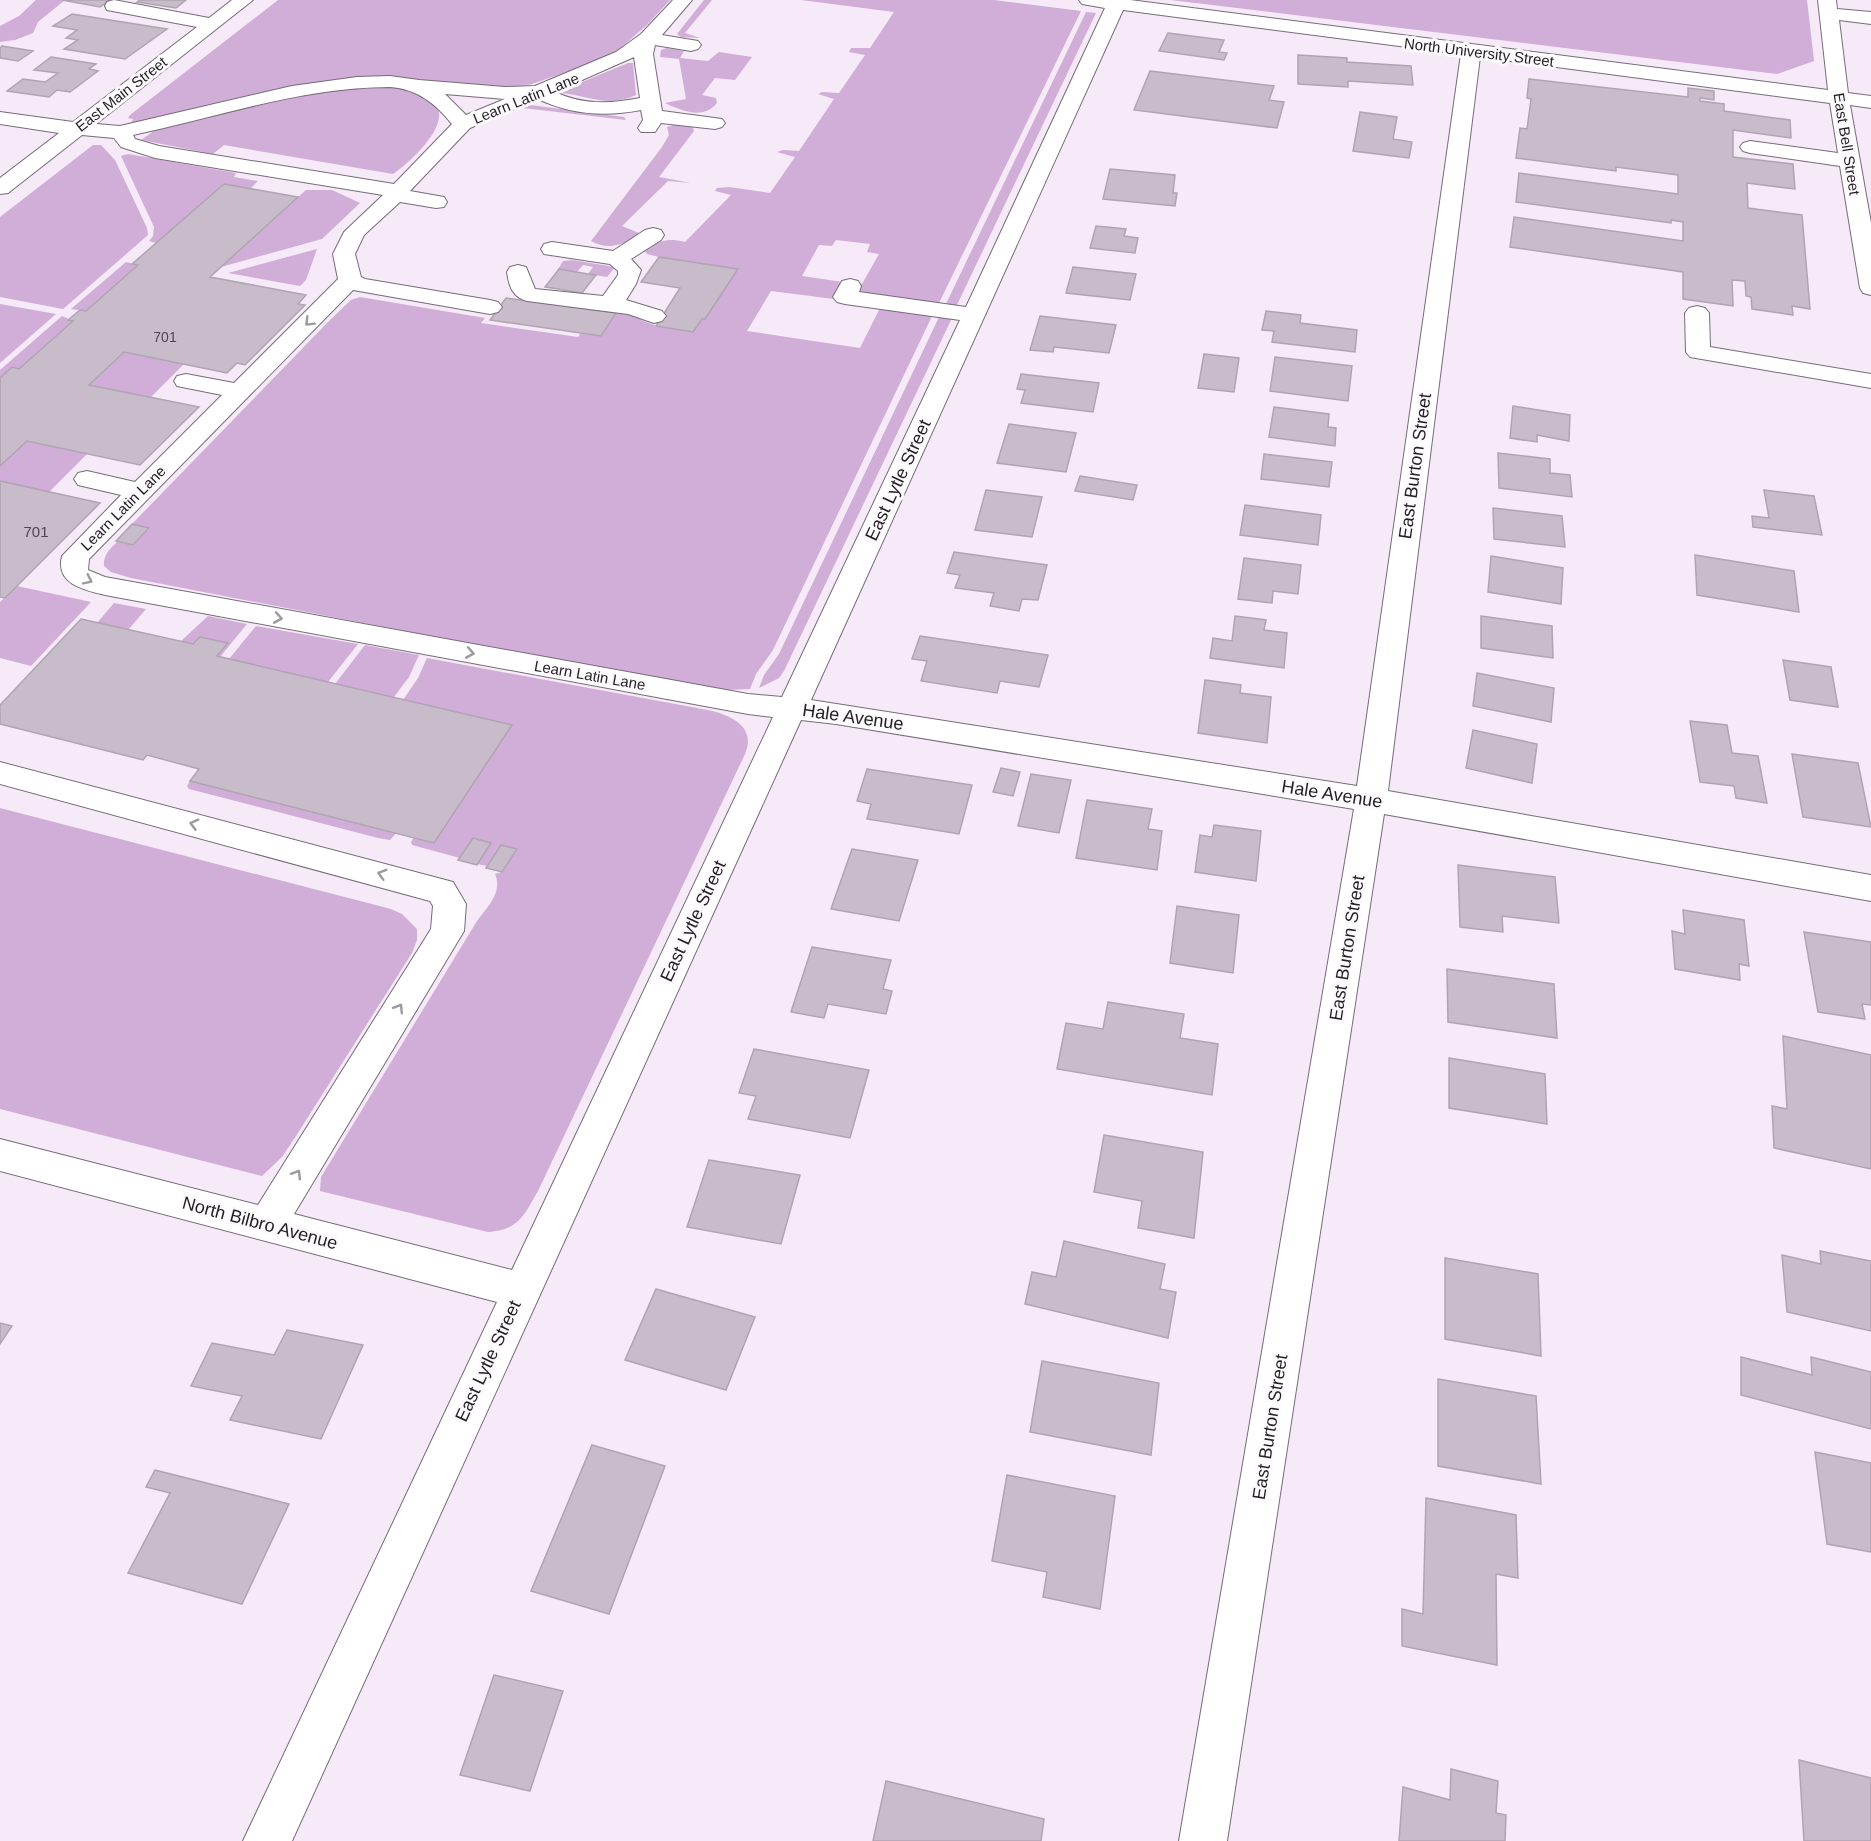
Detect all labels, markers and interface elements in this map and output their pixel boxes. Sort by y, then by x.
street label: North University Street [1403,34,1556,70]
street label: East Main Street [72,53,171,135]
street label: Learn Latin Lane [471,69,581,127]
street label: East Bell Street [1831,92,1864,197]
one-way arrow [306,314,317,325]
house number: 701 [153,329,177,345]
street label: East Burton Street [1395,392,1435,540]
street label: East Lytle Street [861,416,935,544]
street label: Learn Latin Lane [77,462,169,554]
house number: 701 [23,523,49,540]
one-way arrow [81,572,92,584]
one-way arrow [273,611,283,624]
one-way arrow [465,646,475,659]
street label: Learn Latin Lane [533,657,647,693]
street label: Hale Avenue [801,700,905,734]
street label: Hale Avenue [1280,776,1384,812]
one-way arrow [189,819,199,831]
street label: East Lytle Street [656,857,730,985]
one-way arrow [377,869,388,881]
street label: East Burton Street [1326,874,1368,1022]
one-way arrow [392,1004,404,1014]
one-way arrow [290,1170,301,1181]
street label: North Bilbro Avenue [180,1193,340,1253]
street label: East Lytle Street [451,1297,525,1425]
street label: East Burton Street [1249,1353,1291,1501]

